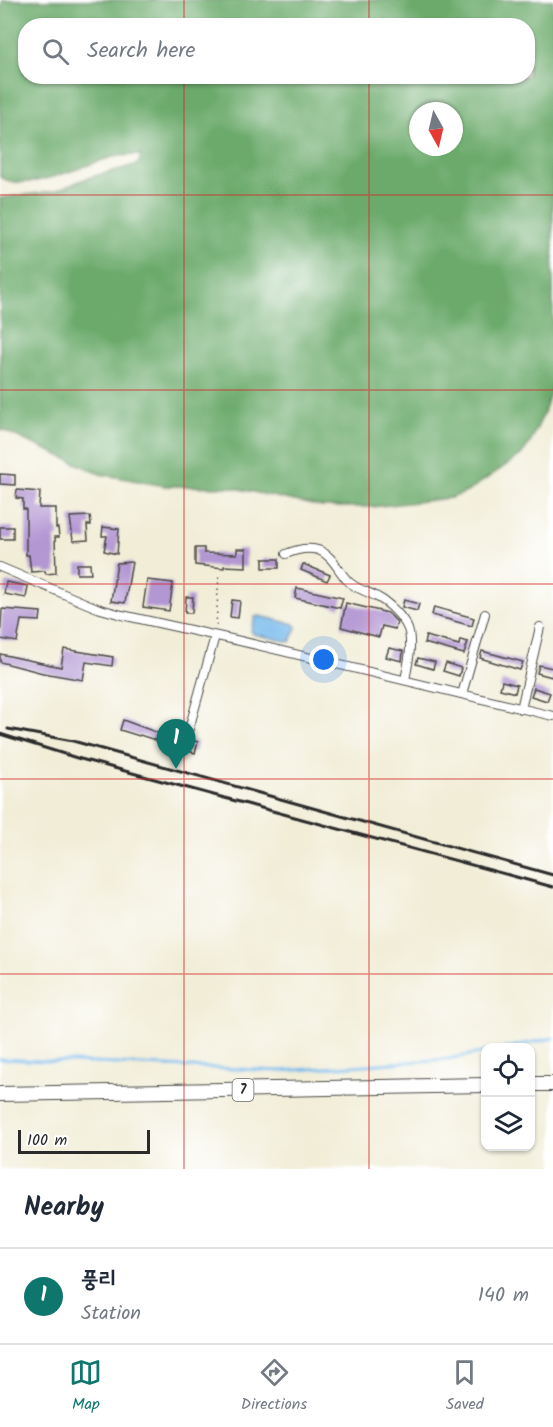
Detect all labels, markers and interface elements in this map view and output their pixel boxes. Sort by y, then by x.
search box [18,18,535,84]
text: Search here [87,34,195,69]
icon: search [39,35,72,68]
north arrow [409,102,463,156]
your location [309,645,338,674]
pin: 1 [156,720,195,769]
map controls [481,1043,535,1151]
button: locate [481,1043,535,1097]
road number: 7 [232,1079,254,1101]
button: layers [481,1097,535,1151]
scale bar [18,1127,150,1154]
text: 100 m [27,1128,67,1153]
text: Nearby [24,1187,104,1229]
text: 풍리 [81,1263,116,1298]
text: 1 [40,1280,47,1312]
text: 140 m [478,1280,529,1312]
text: Station [81,1298,141,1330]
tab: Map [69,1356,102,1417]
tab: Directions [241,1356,307,1417]
tab: Saved [446,1356,484,1417]

